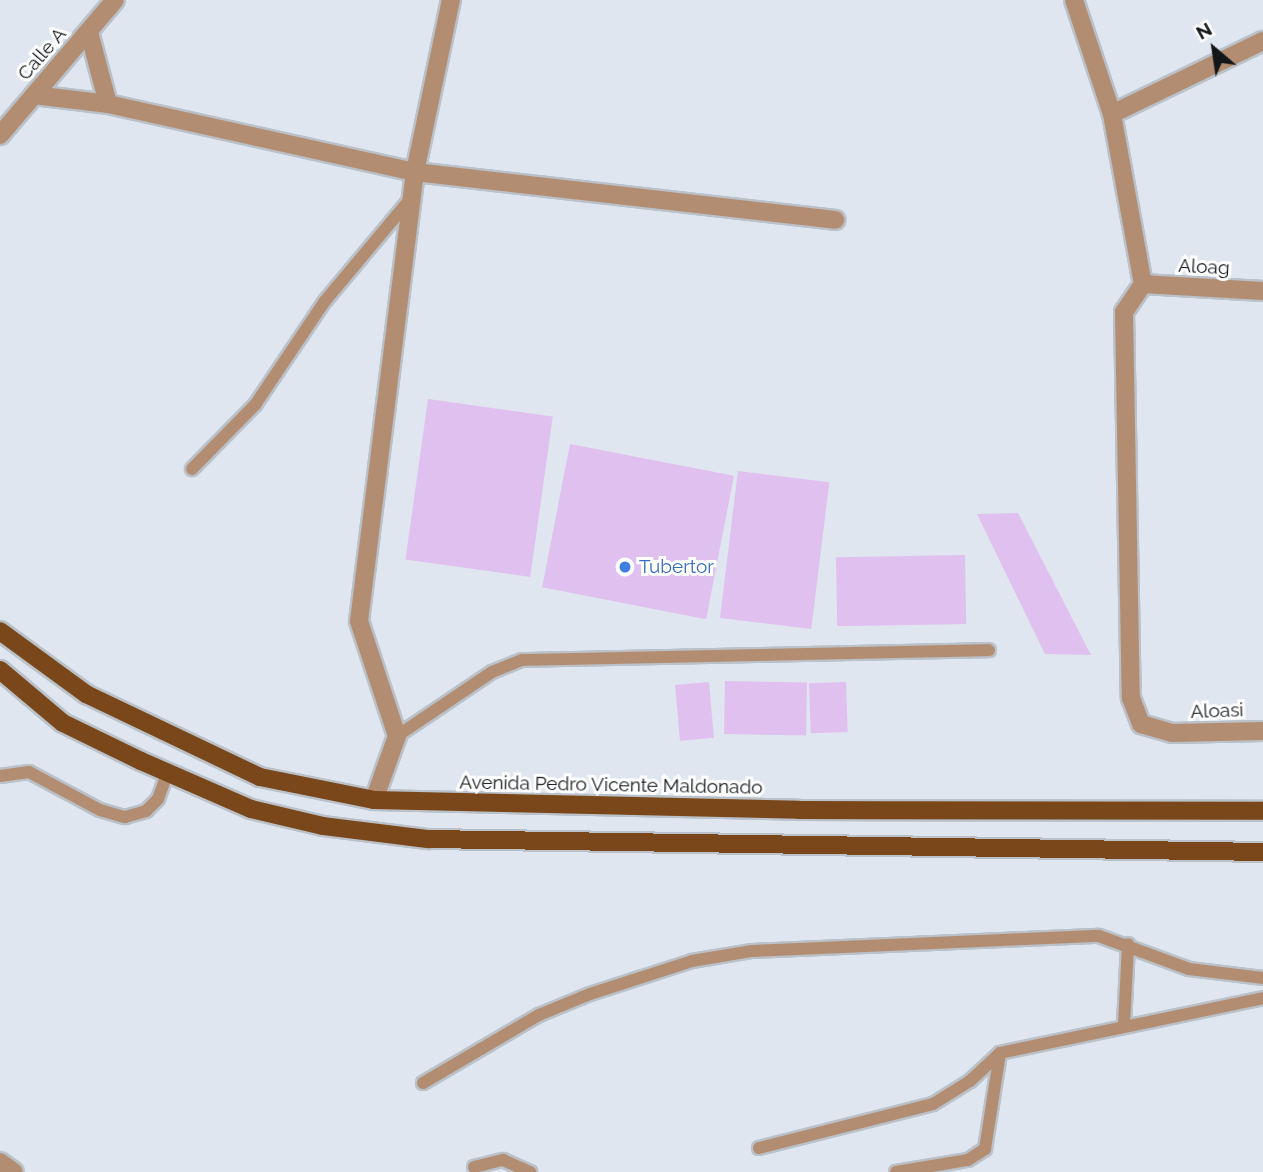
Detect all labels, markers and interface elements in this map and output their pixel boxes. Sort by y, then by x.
north arrow [1179,14,1249,84]
text: N [1192,17,1215,44]
street label: Calle A [13,23,71,85]
street label: Aloag [1178,254,1230,280]
place label: Tubertor [639,556,714,578]
marker: Tubertor [617,559,633,575]
street label: Aloasi [1190,699,1244,723]
street label: Avenida Pedro Vicente Maldonado [459,771,763,799]

